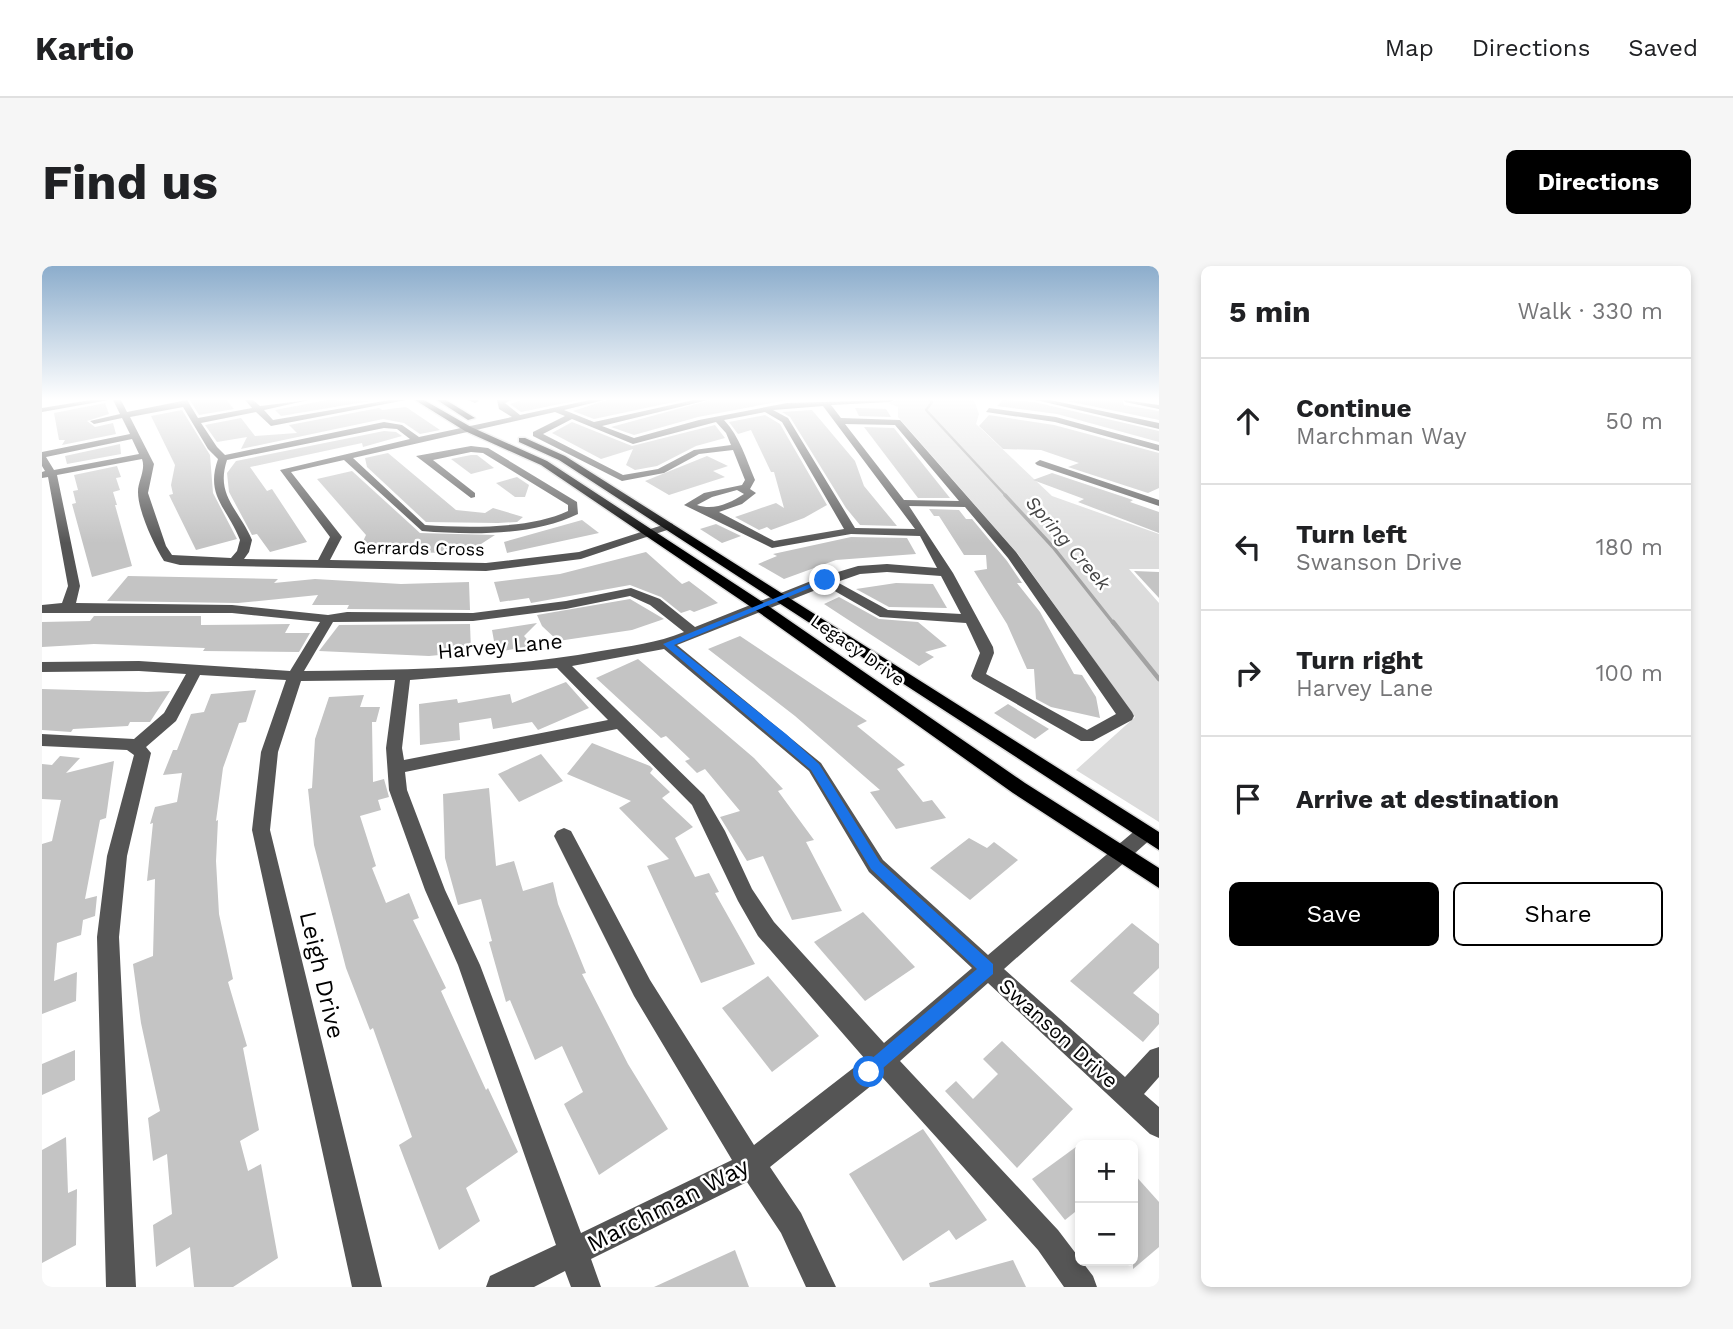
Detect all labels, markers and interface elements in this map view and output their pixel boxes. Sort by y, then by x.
text: Kartio [35,29,134,68]
text: Map [1385,34,1434,62]
text: Directions [1472,34,1590,62]
text: Saved [1628,34,1698,62]
button: Directions [1506,150,1691,214]
text: Find us [42,153,218,211]
text: 5 min [1229,294,1311,329]
text: Walk · 330 m [1517,298,1663,325]
text: Continue [1296,393,1412,423]
icon: ahead [1229,402,1267,440]
text: 50 m [1606,408,1663,435]
text: Marchman Way [1296,423,1467,450]
water label: Spring Creek [1021,491,1116,595]
text: Turn left [1296,519,1407,549]
icon: left [1229,528,1267,566]
text: 180 m [1596,534,1663,561]
street label: Gerrards Cross [353,536,485,560]
text: Swanson Drive [1296,549,1462,576]
route end [809,564,840,595]
street label: Legacy Drive [807,610,909,690]
street label: Harvey Lane [436,628,564,664]
text: Turn right [1296,645,1423,675]
icon: right [1229,654,1267,692]
text: 100 m [1596,660,1663,687]
text: Harvey Lane [1296,675,1433,702]
icon: arrive [1229,780,1267,818]
text: Arrive at destination [1296,784,1559,814]
button: Save [1229,882,1439,946]
button: Share [1453,882,1663,946]
street label: Leigh Drive [294,909,350,1041]
street label: Swanson Drive [994,973,1124,1093]
route start [853,1056,884,1087]
map controls [1075,1140,1138,1266]
button: + [1075,1140,1138,1203]
street label: Marchman Way [582,1152,754,1258]
button: − [1075,1203,1138,1266]

